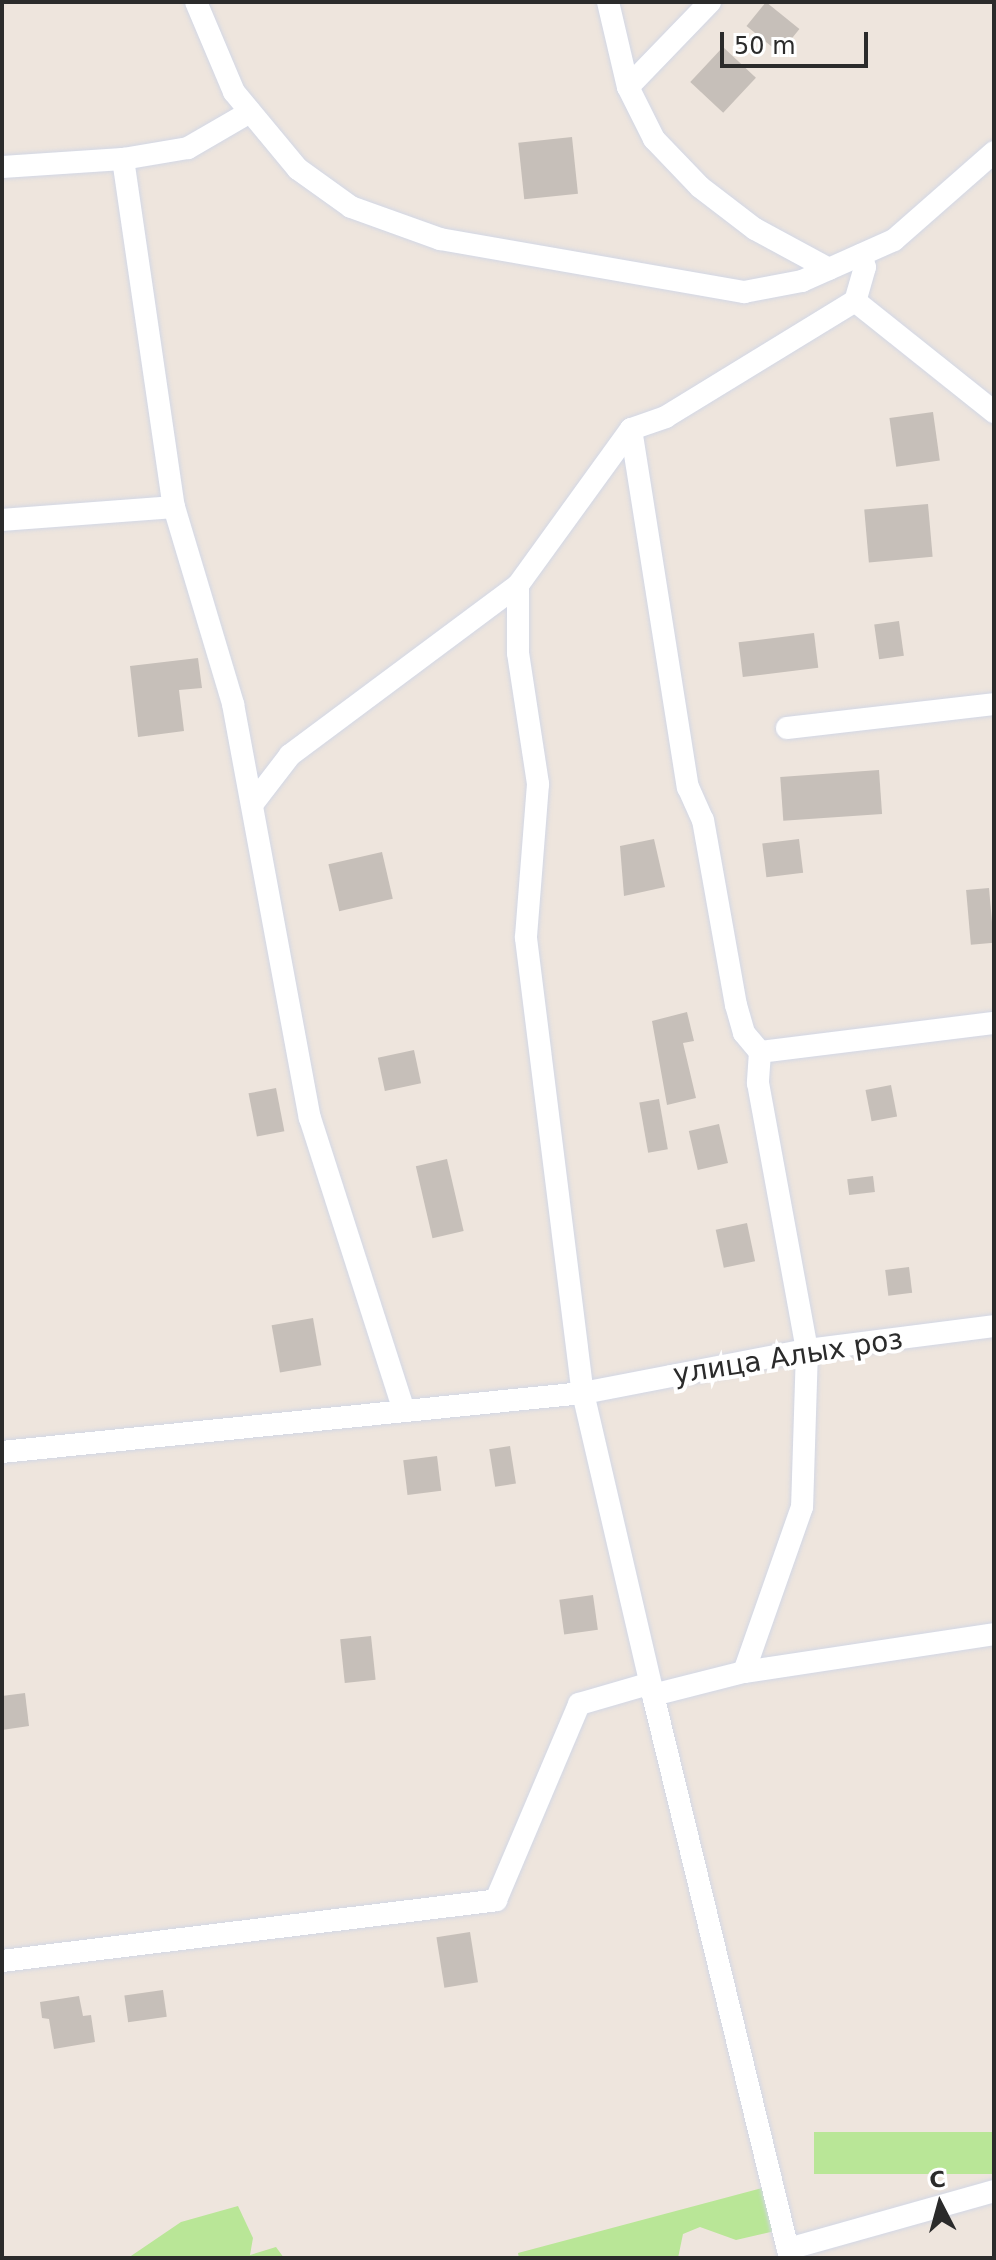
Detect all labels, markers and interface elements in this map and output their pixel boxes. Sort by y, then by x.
scale bar [724,16,872,66]
text: 50 m [734,32,796,60]
street label: улица Алых роз [671,1322,905,1392]
north arrow [900,2164,980,2244]
text: С [928,2166,947,2193]

